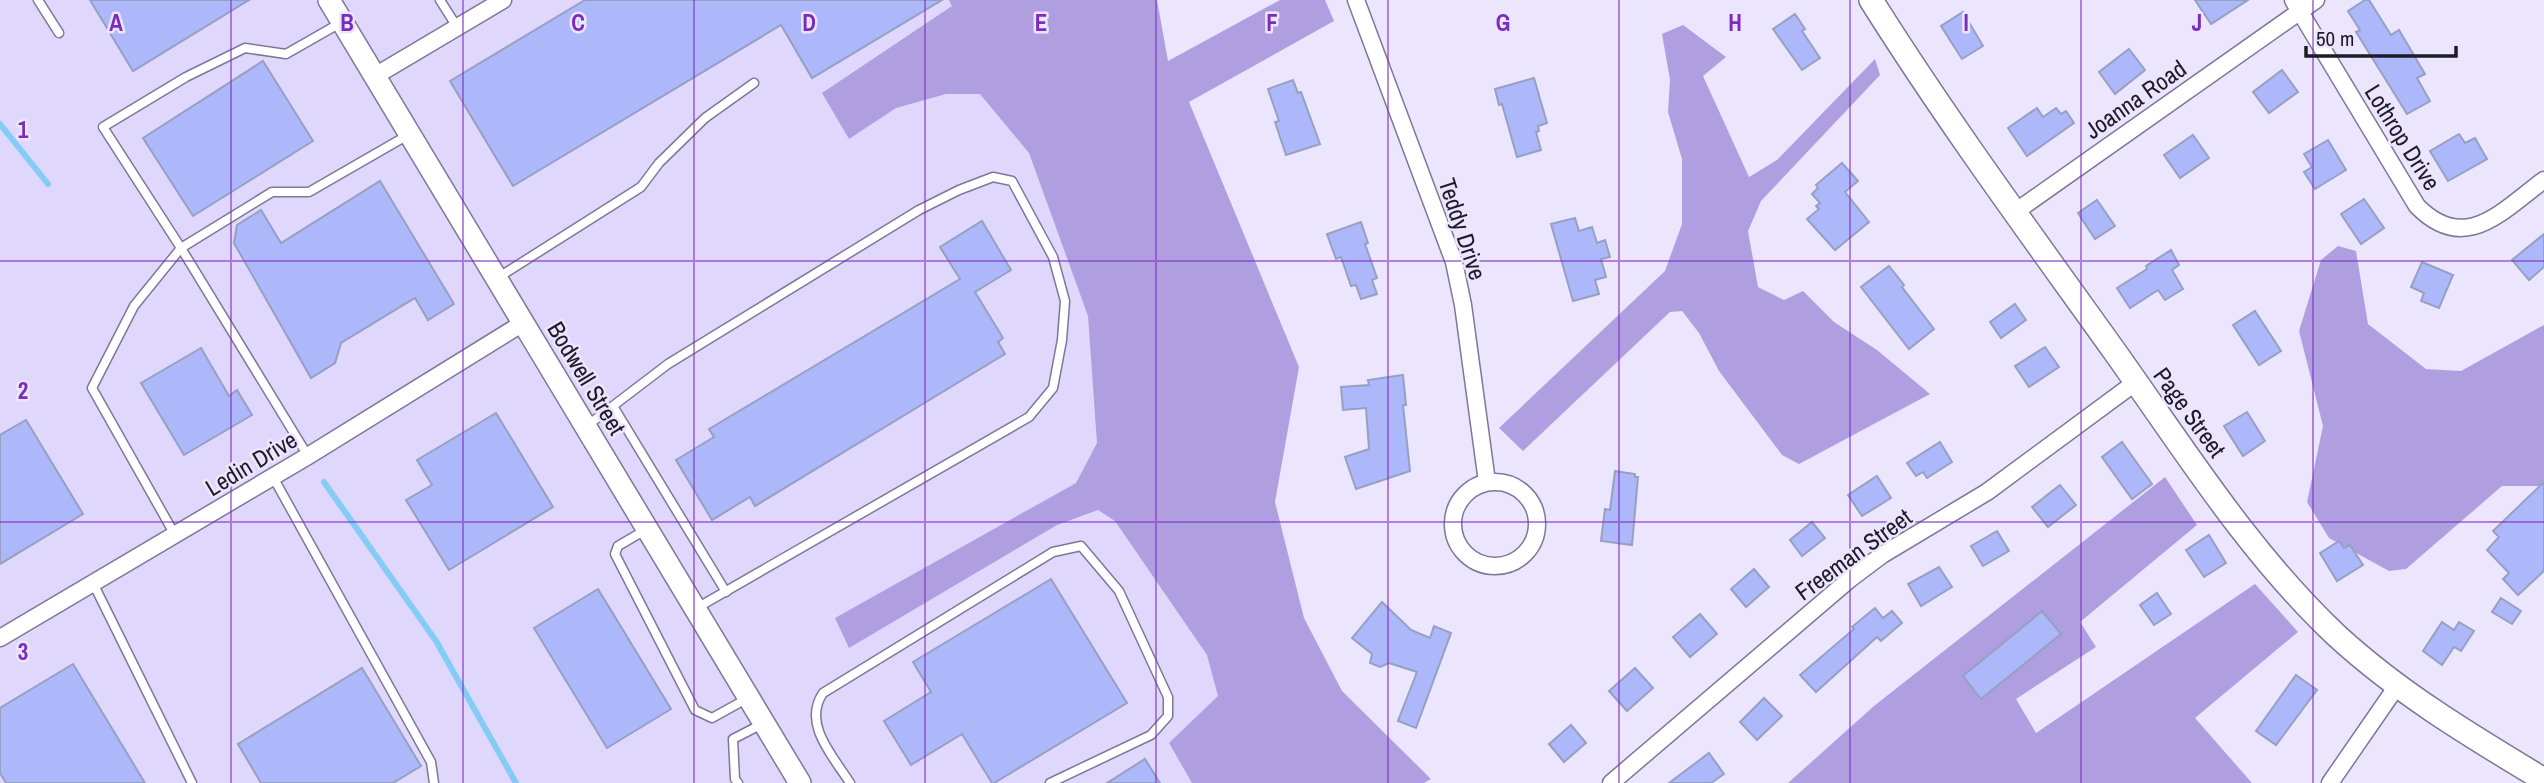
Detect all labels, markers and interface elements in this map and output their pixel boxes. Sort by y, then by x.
text: A [109,7,123,38]
text: B [340,7,354,38]
text: C [571,7,585,38]
text: D [802,7,816,38]
text: E [1035,7,1047,38]
text: F [1266,7,1278,38]
text: G [1496,7,1510,38]
text: H [1728,7,1742,38]
text: I [1963,7,1969,38]
text: J [2192,7,2202,38]
scale bar [2306,14,2456,58]
text: 50 m [2316,24,2354,53]
street label: Joanna Road [2078,52,2192,146]
street label: Lothrop Drive [2358,78,2448,196]
text: 1 [18,114,29,145]
street label: Teddy Drive [1432,174,1494,284]
street label: Bodwell Street [541,315,634,441]
street label: Page Street [2147,361,2234,464]
text: 2 [18,375,28,406]
street label: Ledin Drive [199,423,303,503]
street label: Freeman Street [1788,501,1918,607]
text: 3 [18,636,28,667]

